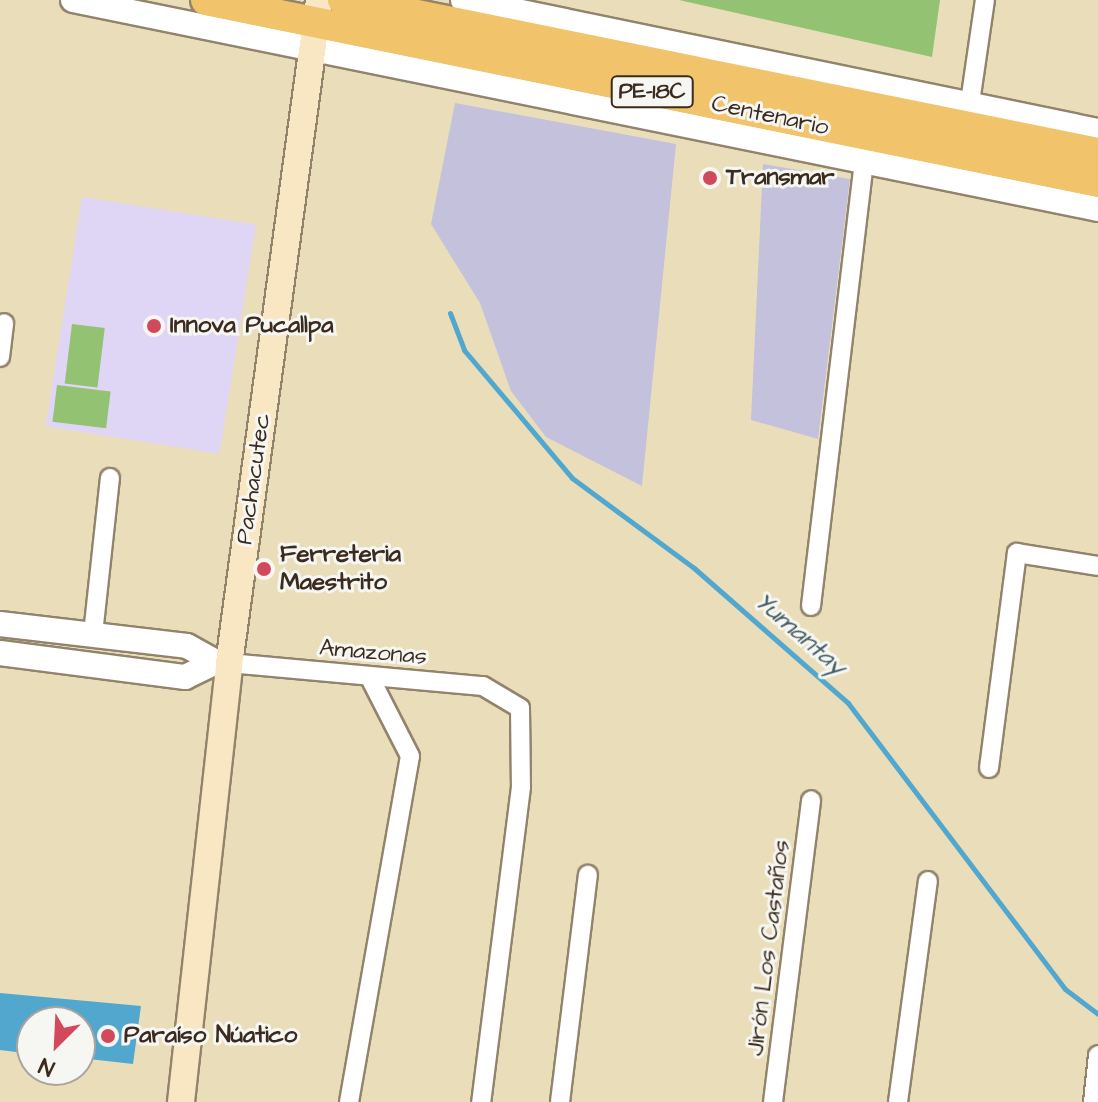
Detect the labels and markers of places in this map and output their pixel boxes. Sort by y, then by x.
place label: Transmar [726,164,835,192]
marker: Transmar [701,169,719,187]
place label: Innova Pucallpa [170,312,333,340]
marker: Innova Pucallpa [145,317,163,335]
place label: Ferreteria Maestrito [280,541,401,597]
marker: Ferreteria Maestrito [255,560,273,578]
place label: Paraíso Núatico [124,1022,297,1050]
marker: Paraíso Núatico [99,1027,117,1045]

